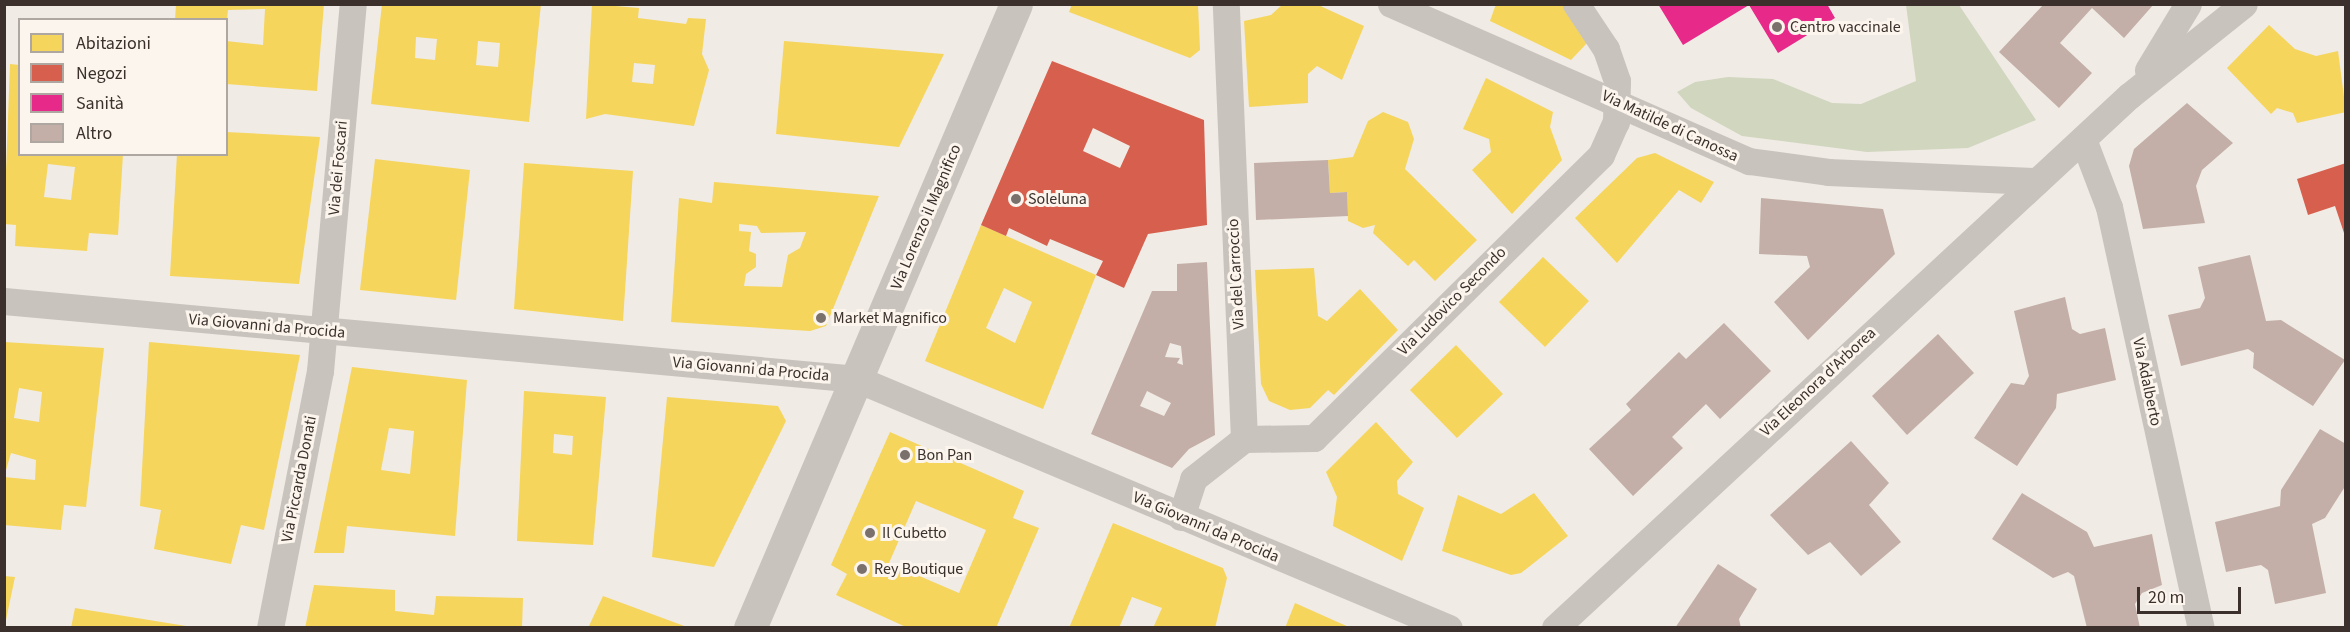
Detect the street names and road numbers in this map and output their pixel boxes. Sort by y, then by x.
street label: Via Matilde di Canossa [1599,86,1741,166]
street label: Via dei Foscari [324,120,352,216]
street label: Via Lorenzo il Magnifico [887,141,965,293]
street label: Via del Carroccio [1224,218,1248,330]
street label: Via Ludovico Secondo [1394,243,1510,359]
street label: Via Giovanni da Procida [188,310,346,342]
street label: Via Eleonora d'Arborea [1756,323,1880,441]
street label: Via Adalberto [2128,336,2166,428]
street label: Via Giovanni da Procida [672,353,830,385]
street label: Via Piccarda Donati [277,414,321,544]
street label: Via Giovanni da Procida [1130,487,1282,567]

